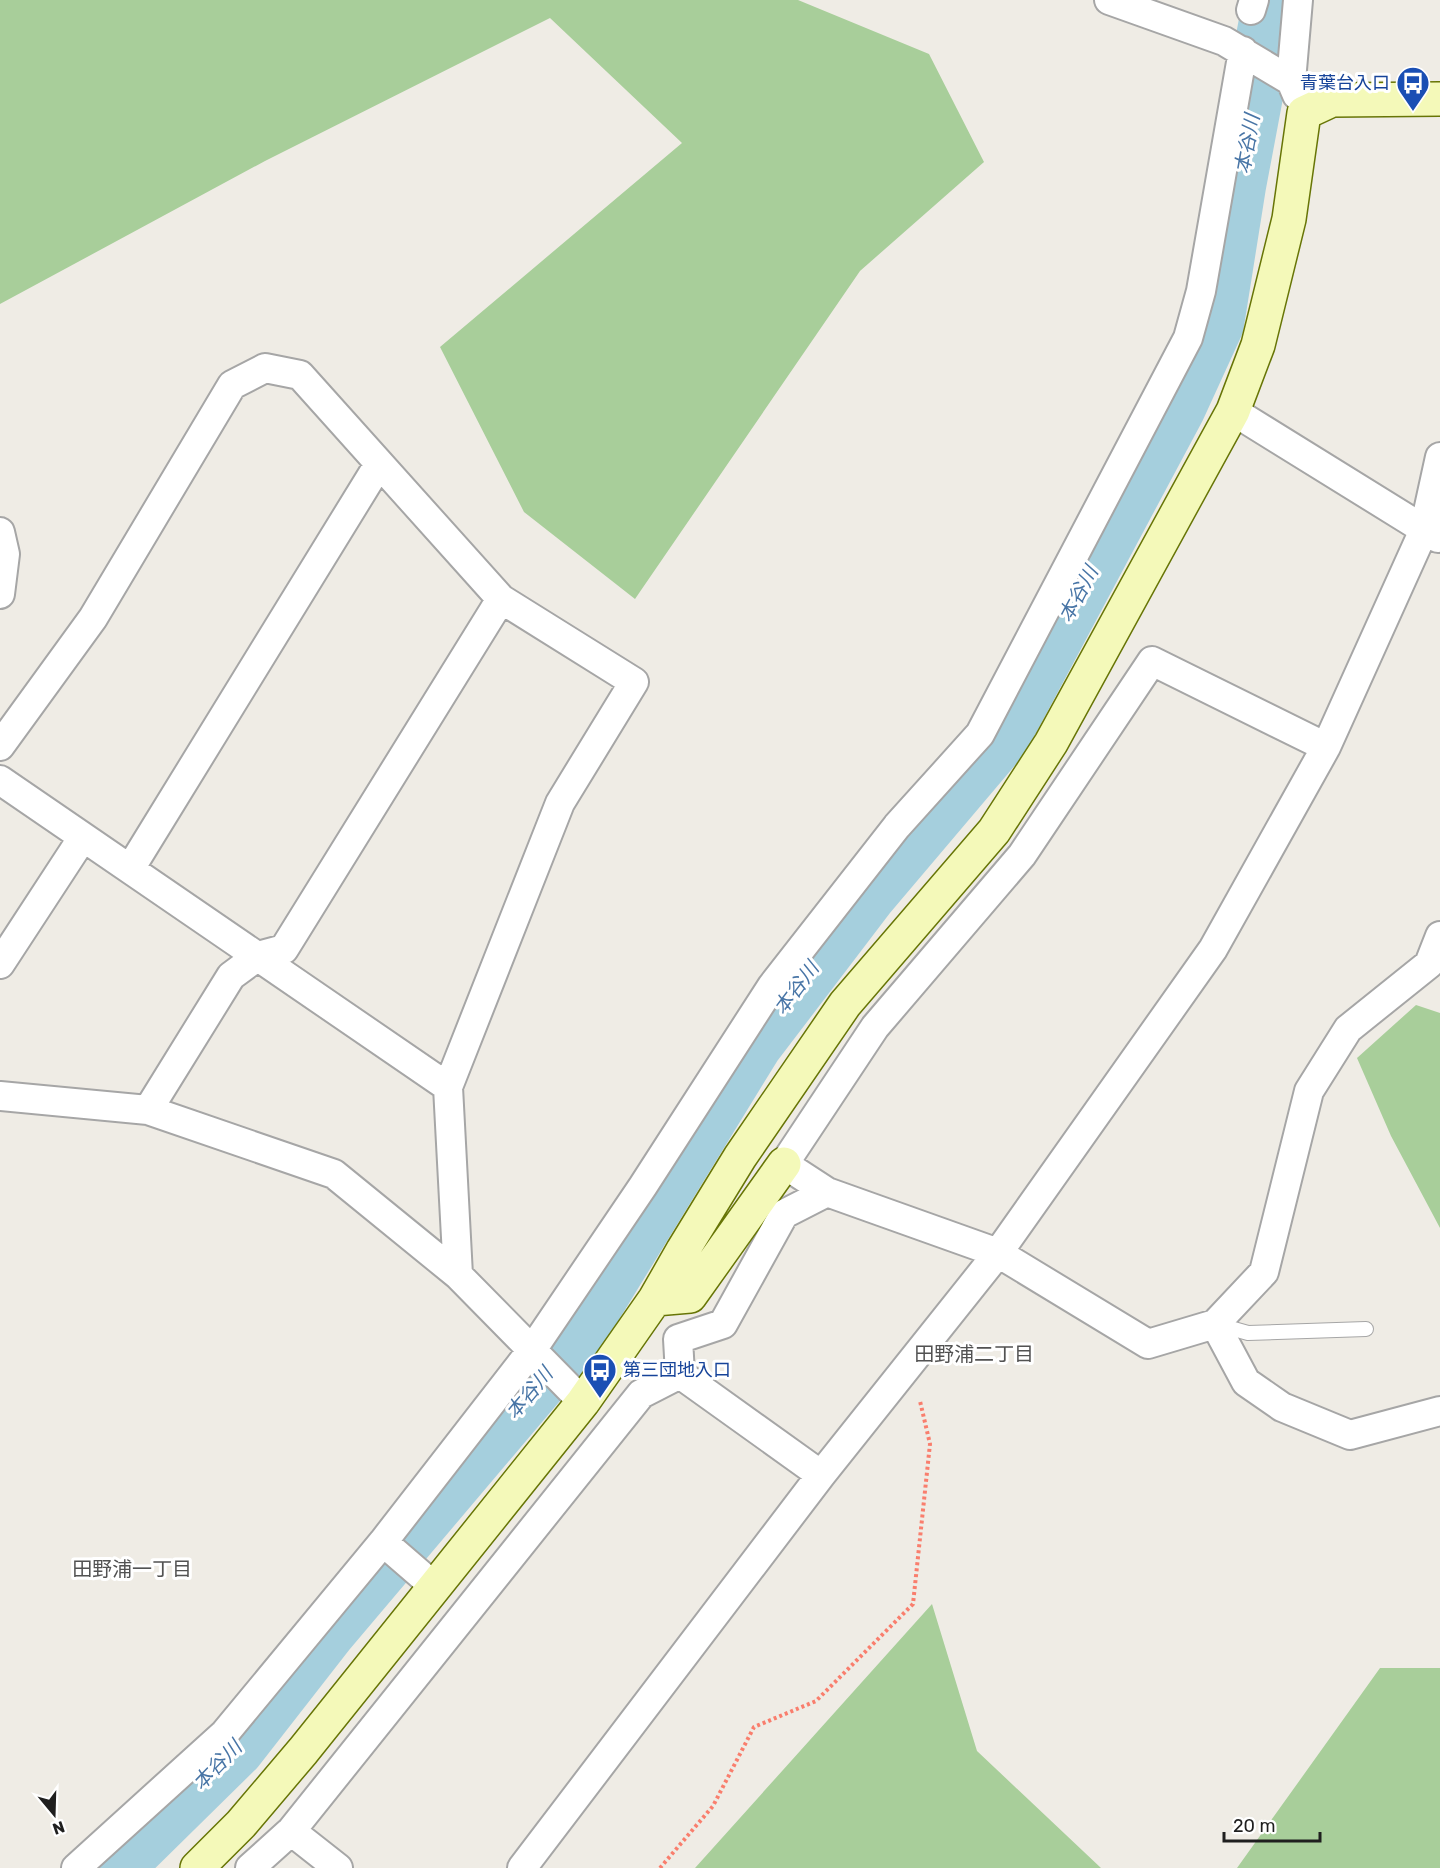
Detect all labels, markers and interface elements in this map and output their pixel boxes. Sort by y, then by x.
bus stop icon: 青葉台入口 [1395,65,1431,112]
place label: 青葉台入口 [1300,72,1390,94]
water label: 本谷川 [1230,110,1264,176]
water label: 本谷川 [1053,560,1104,626]
water label: 本谷川 [768,955,825,1019]
district label: 田野浦二丁目 [914,1342,1034,1366]
bus stop icon: 第三団地入口 [582,1352,618,1399]
place label: 第三団地入口 [623,1359,731,1381]
water label: 本谷川 [501,1361,559,1424]
district label: 田野浦一丁目 [72,1557,192,1581]
water label: 本谷川 [188,1734,248,1795]
north arrow [24,1784,84,1844]
scale bar [1224,1805,1320,1843]
text: 20 m [1233,1815,1275,1837]
text: N [50,1817,67,1839]

